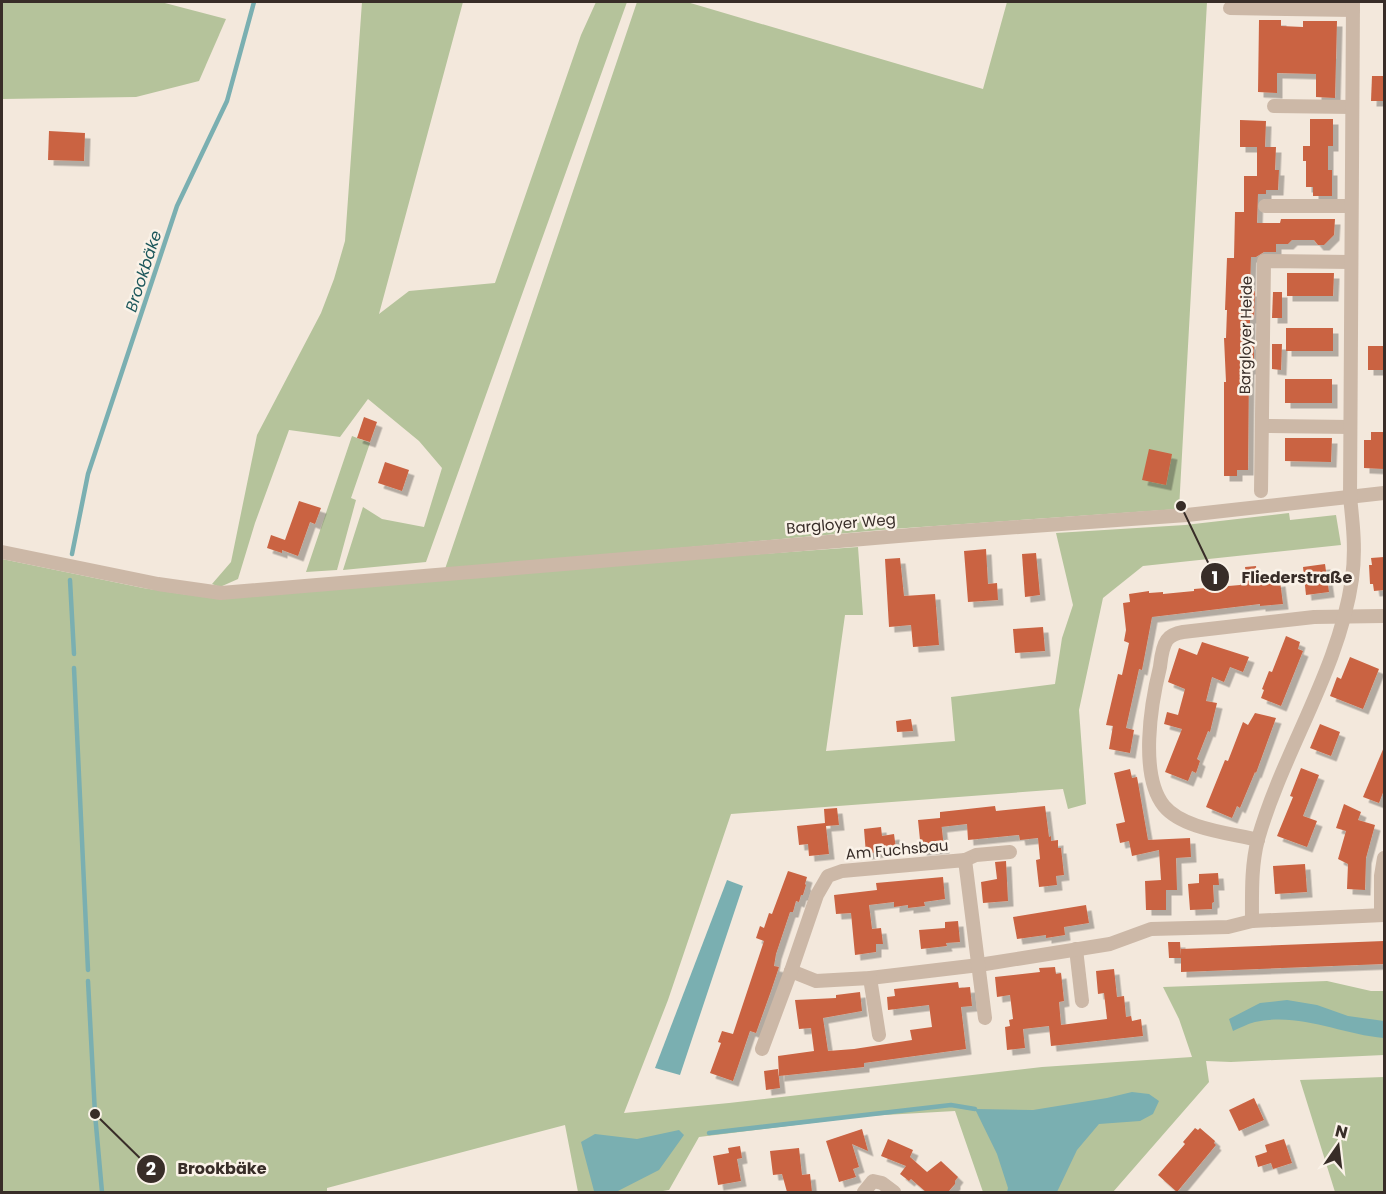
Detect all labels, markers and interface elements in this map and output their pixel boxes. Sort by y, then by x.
water label: Brookbäke [120,227,167,315]
street label: Bargloyer Heide [1234,276,1257,394]
street label: Bargloyer Weg [785,508,897,539]
callout: Fliederstraße [1200,560,1364,594]
text: 1 [1212,565,1218,590]
text: Fliederstraße [1242,566,1353,589]
street label: Am Fuchsbau [845,835,949,864]
north arrow [1308,1116,1368,1176]
text: N [1333,1119,1350,1145]
callout: Brookbäke [136,1152,279,1186]
text: 2 [146,1156,156,1181]
text: Brookbäke [177,1157,267,1180]

